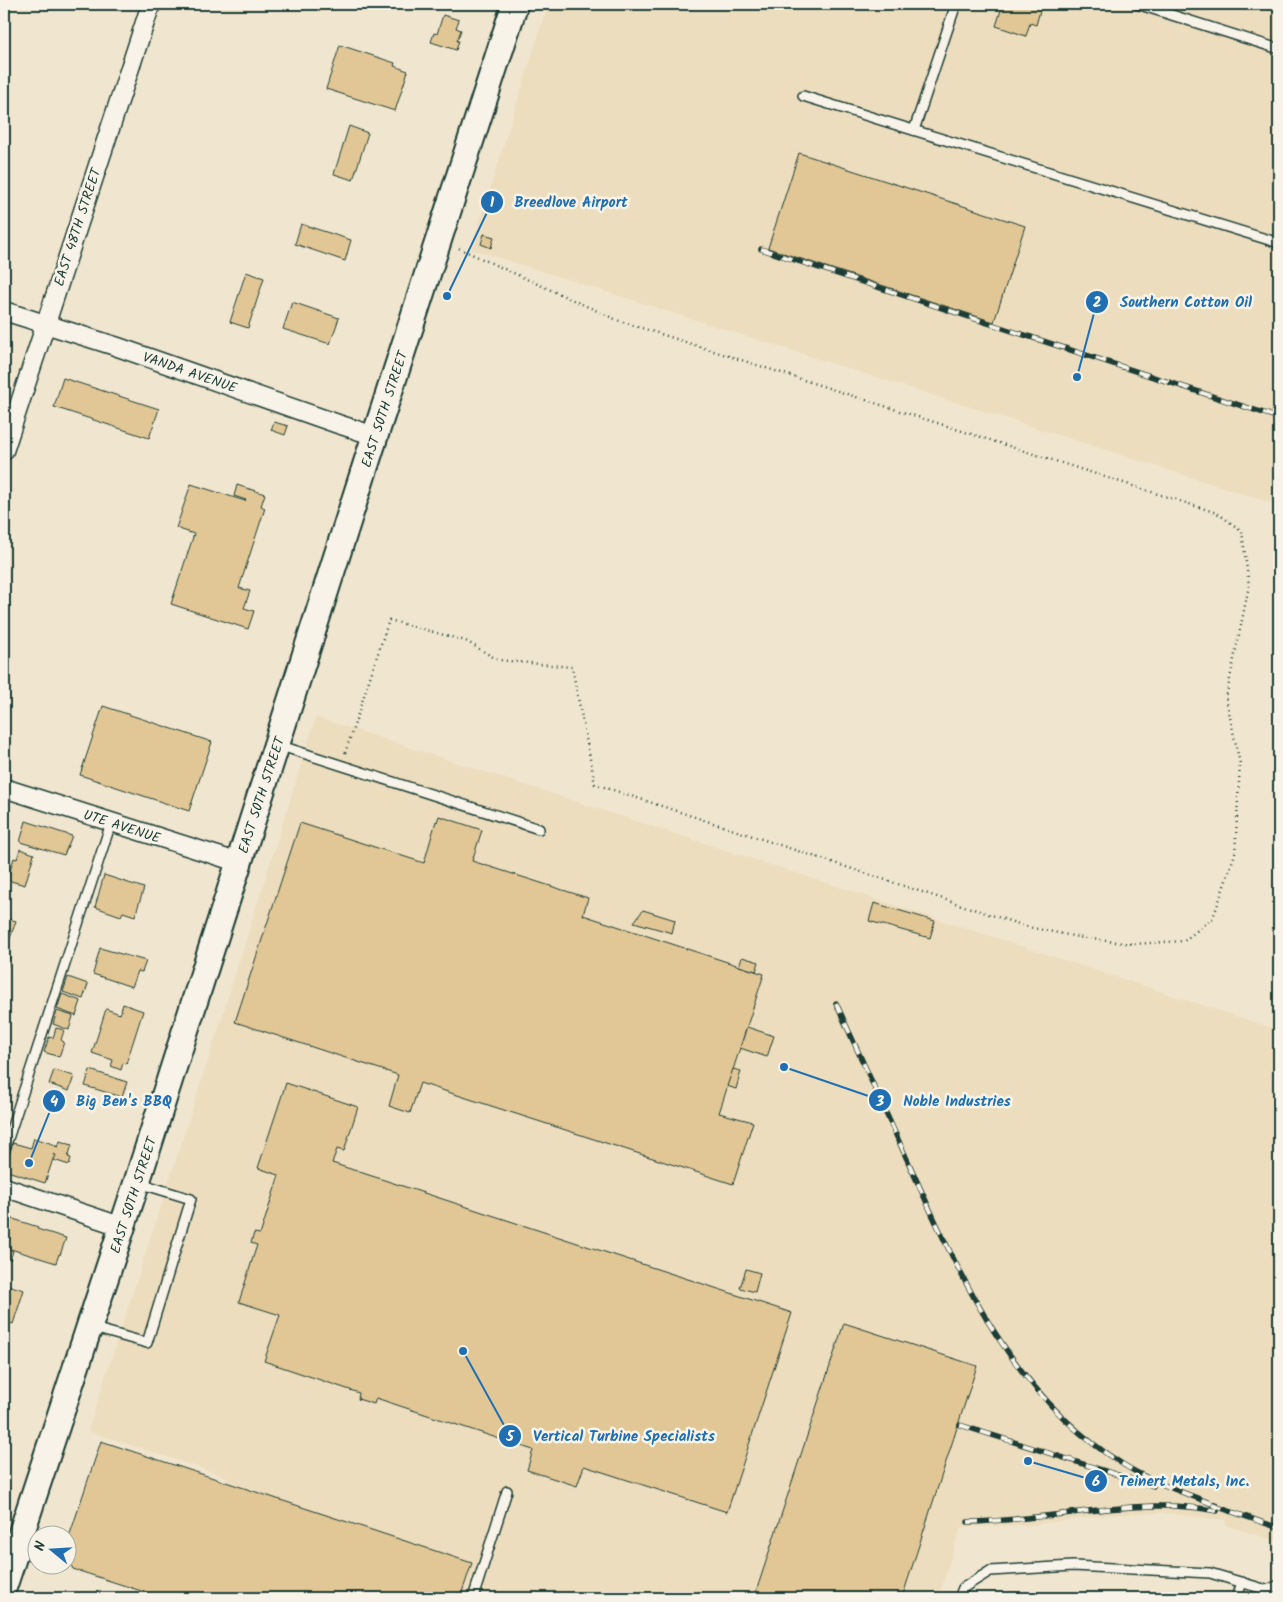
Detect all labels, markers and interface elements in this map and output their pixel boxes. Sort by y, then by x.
street label: EAST 48TH STREET [49,164,108,289]
callout: Breedlove Airport [479,187,638,217]
text: 1 [490,191,495,215]
text: Breedlove Airport [514,191,628,215]
callout: Southern Cotton Oil [1084,287,1262,317]
text: 2 [1093,291,1102,315]
text: Southern Cotton Oil [1120,291,1252,315]
street label: VANDA AVENUE [139,346,241,400]
street label: EAST 50TH STREET [356,347,415,470]
street label: EAST 50TH STREET [233,733,292,856]
street label: UTE AVENUE [80,804,164,850]
callout: Noble Industries [868,1085,1020,1115]
callout: Big Ben's BBQ [41,1086,182,1116]
text: 4 [50,1090,58,1114]
text: Big Ben's BBQ [76,1090,172,1114]
text: 3 [875,1090,884,1114]
text: Noble Industries [903,1090,1011,1114]
street label: EAST 50TH STREET [105,1133,164,1256]
callout: Vertical Turbine Specialists [498,1421,725,1451]
text: 5 [505,1425,515,1449]
text: Vertical Turbine Specialists [533,1425,715,1449]
callout: Teinert Metals, Inc. [1084,1466,1259,1496]
text: 6 [1092,1470,1100,1494]
text: Teinert Metals, Inc. [1119,1470,1249,1494]
north arrow [28,1524,78,1574]
text: N [29,1539,52,1554]

